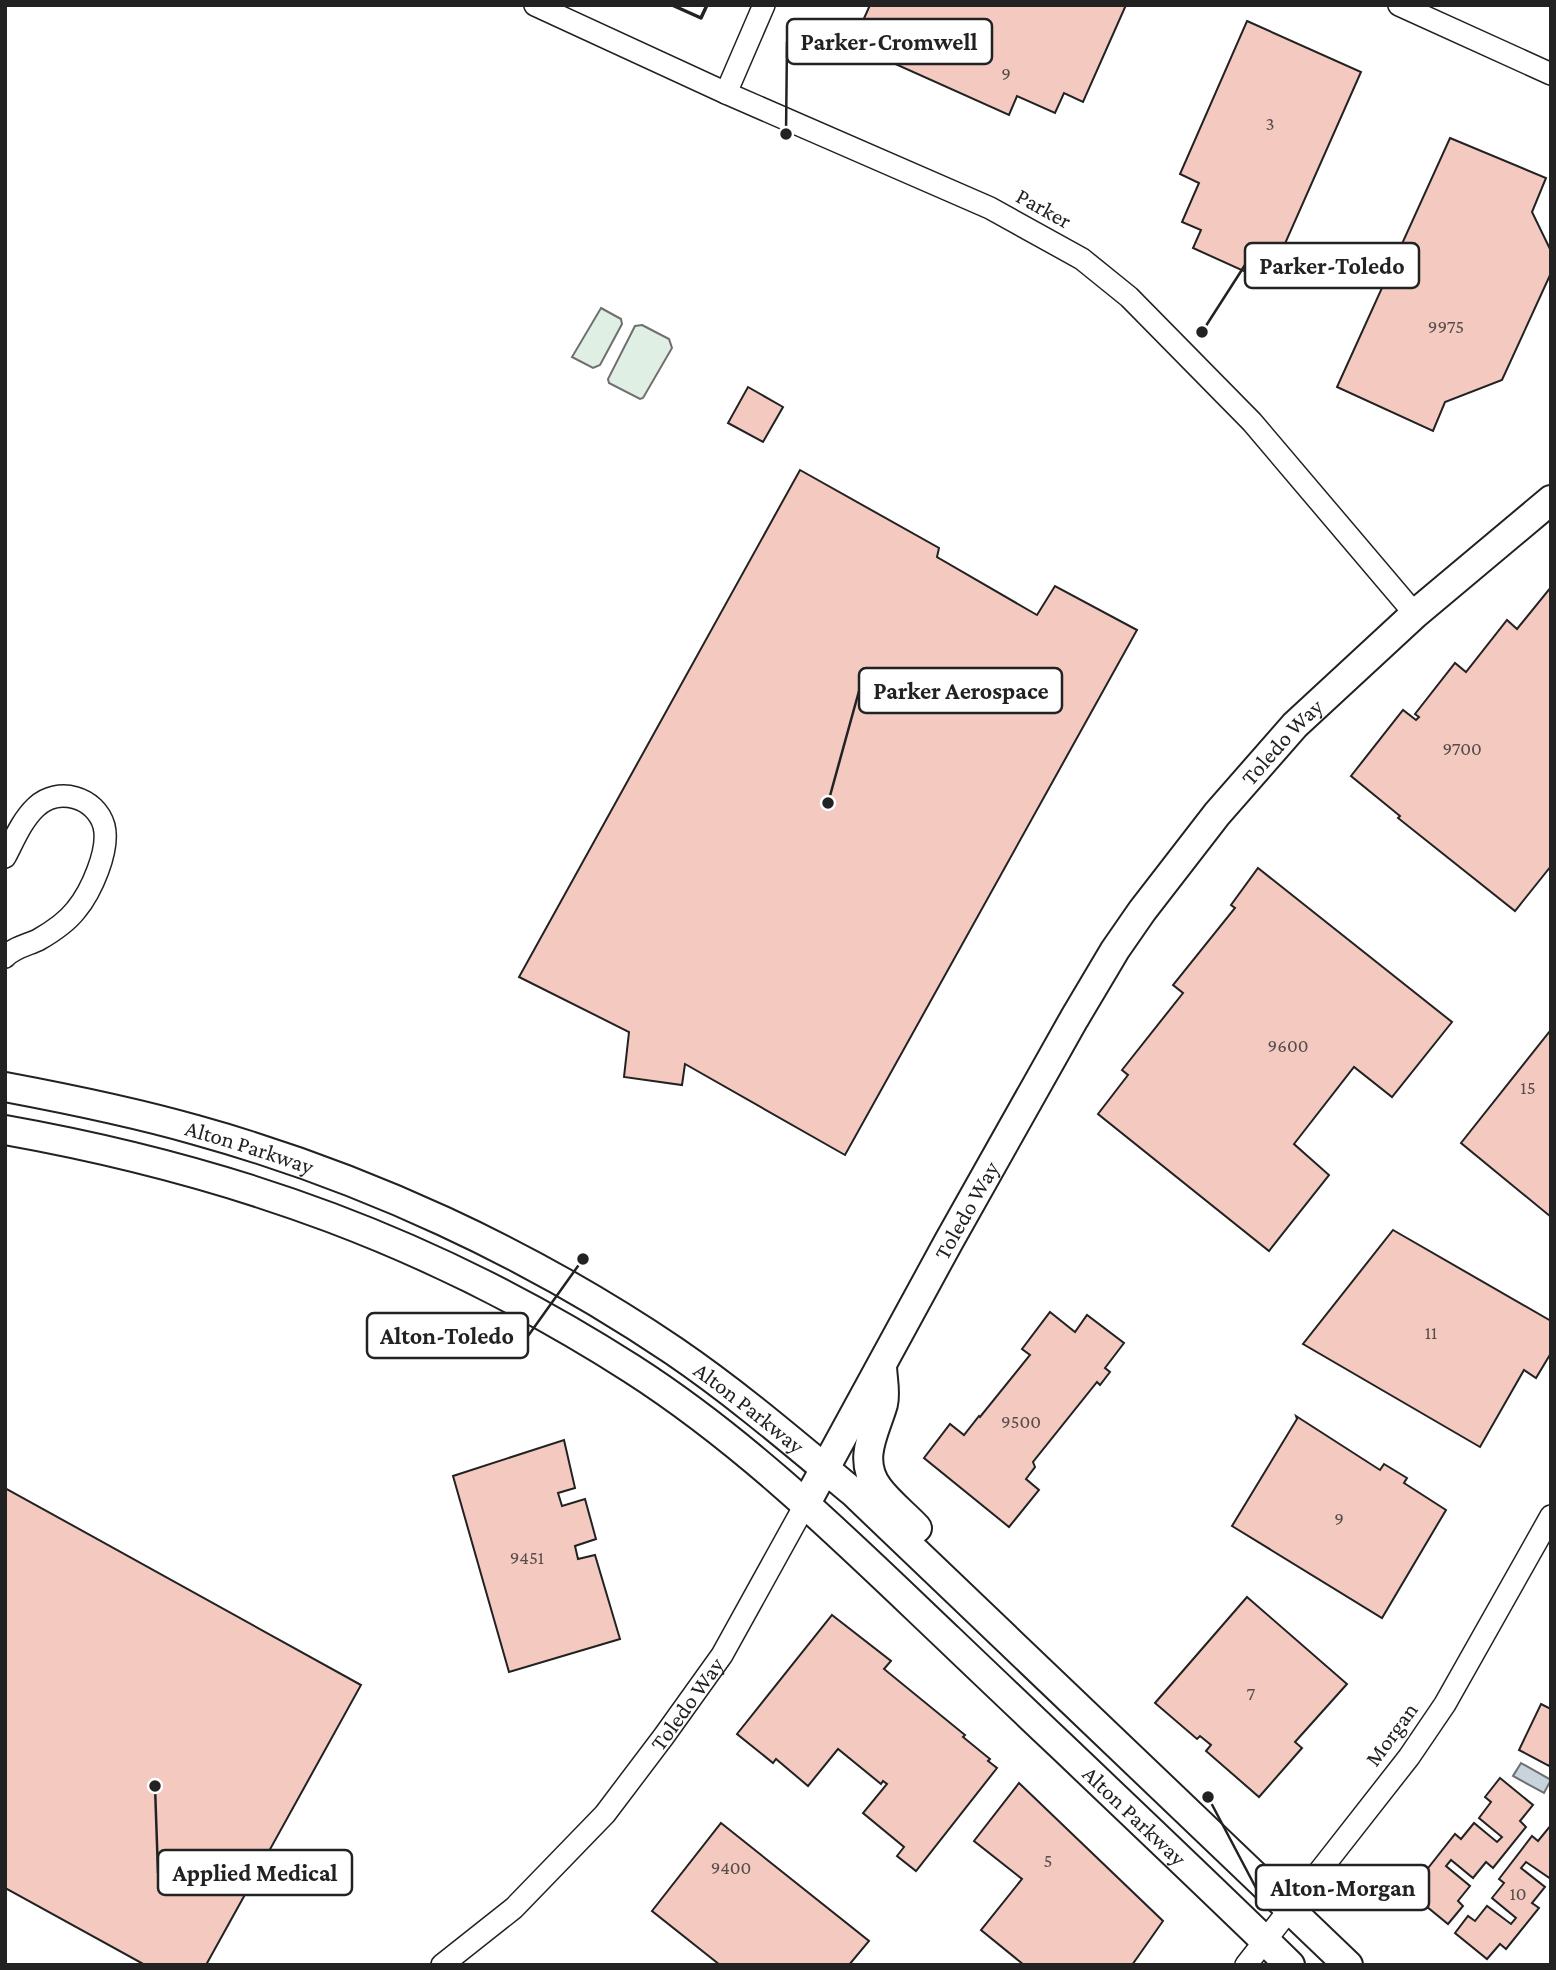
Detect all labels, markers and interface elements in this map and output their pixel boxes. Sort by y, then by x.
callout: Parker-Cromwell [787,19,992,64]
text: Parker-Cromwell [801,28,977,55]
house number: 9 [1001,63,1011,84]
house number: 3 [1265,113,1275,134]
street label: Parker [1012,182,1076,234]
callout: Parker-Toledo [1245,243,1419,288]
text: Parker-Toledo [1259,252,1405,279]
house number: 9975 [1428,316,1464,337]
callout: Parker Aerospace [859,668,1062,713]
text: Parker Aerospace [873,677,1049,704]
street label: Toledo Way [1236,693,1328,790]
house number: 9700 [1442,738,1482,759]
house number: 9600 [1268,1035,1308,1056]
house number: 15 [1520,1077,1536,1098]
street label: Alton Parkway [182,1115,318,1180]
street label: Toledo Way [929,1156,1004,1264]
callout: Alton-Toledo [367,1313,528,1358]
text: Alton-Toledo [379,1322,514,1349]
house number: 11 [1425,1322,1437,1343]
street label: Alton Parkway [689,1356,810,1459]
house number: 9500 [1001,1411,1041,1432]
house number: 9 [1334,1508,1344,1529]
house number: 9451 [510,1547,544,1568]
street label: Toledo Way [645,1652,729,1755]
house number: 7 [1247,1683,1256,1704]
street label: Morgan [1359,1697,1423,1771]
street label: Alton Parkway [1077,1760,1192,1871]
callout: Applied Medical [158,1850,352,1895]
house number: 5 [1044,1850,1052,1871]
house number: 9400 [711,1857,751,1878]
text: Applied Medical [171,1859,338,1886]
callout: Alton-Morgan [1256,1865,1429,1910]
text: Alton-Morgan [1269,1874,1416,1901]
house number: 10 [1509,1883,1527,1904]

